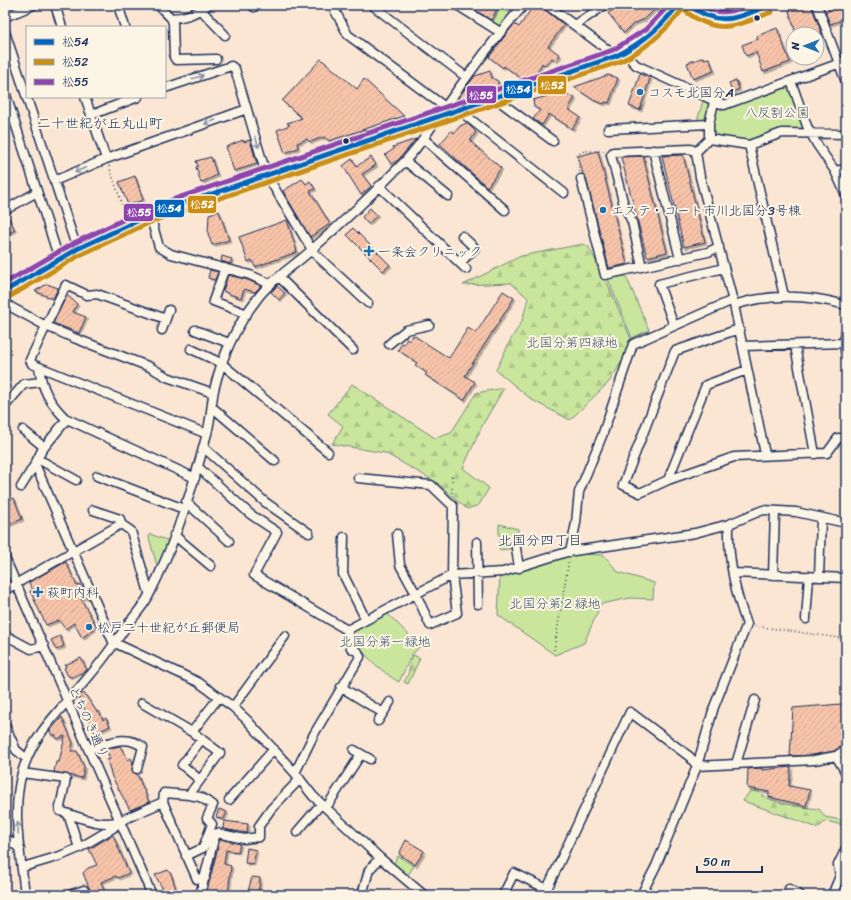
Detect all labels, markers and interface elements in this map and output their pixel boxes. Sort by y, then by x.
unlabelled marker [752,13,762,23]
legend [26,26,166,98]
north arrow [785,26,825,66]
text: 松54 [62,31,89,53]
text: N [786,42,805,51]
text: 松52 [62,51,88,73]
text: 松55 [62,71,89,93]
one-way arrow [191,73,204,80]
line badge: 松52 [537,75,567,95]
text: 松52 [540,76,565,95]
line badge: 松54 [503,80,533,99]
text: 松54 [506,80,530,99]
place label: コスモ北国分A [648,81,734,104]
line badge: 松55 [466,85,497,104]
text: 松55 [469,86,493,105]
marker: コスモ北国分A [635,87,645,97]
park label: 八反割公園 [744,101,810,124]
district label: 二十世紀が丘丸山町 [37,111,163,136]
one-way arrow [204,119,217,126]
one-way arrow [254,136,261,149]
unlabelled marker [341,136,351,146]
one-way arrow [75,167,87,174]
line badge: 松52 [187,195,217,214]
text: 松52 [190,195,215,214]
line badge: 松54 [154,199,185,218]
text: 松54 [157,199,181,218]
place label: エステ・コート市川北国分3号棟 [611,199,801,222]
line badge: 松55 [123,203,154,222]
text: 松55 [127,203,151,222]
marker: エステ・コート市川北国分3号棟 [598,205,608,215]
place label: 一条会クリニック [378,240,482,263]
marker: 一条会クリニック [363,245,375,257]
park label: 北国分第四緑地 [526,331,618,354]
district label: 北国分四丁目 [498,528,582,553]
place label: 萩町内科 [47,581,99,604]
marker: 萩町内科 [32,586,44,598]
park label: 北国分第２緑地 [509,592,601,615]
place label: 松戸二十世紀が丘郵便局 [97,616,240,639]
marker: 松戸二十世紀が丘郵便局 [84,622,94,632]
park label: 北国分第一緑地 [339,630,431,653]
street label: とちのき通り [63,682,115,762]
one-way arrow [15,822,22,835]
scale bar [697,848,762,874]
text: 50 m [703,851,730,873]

